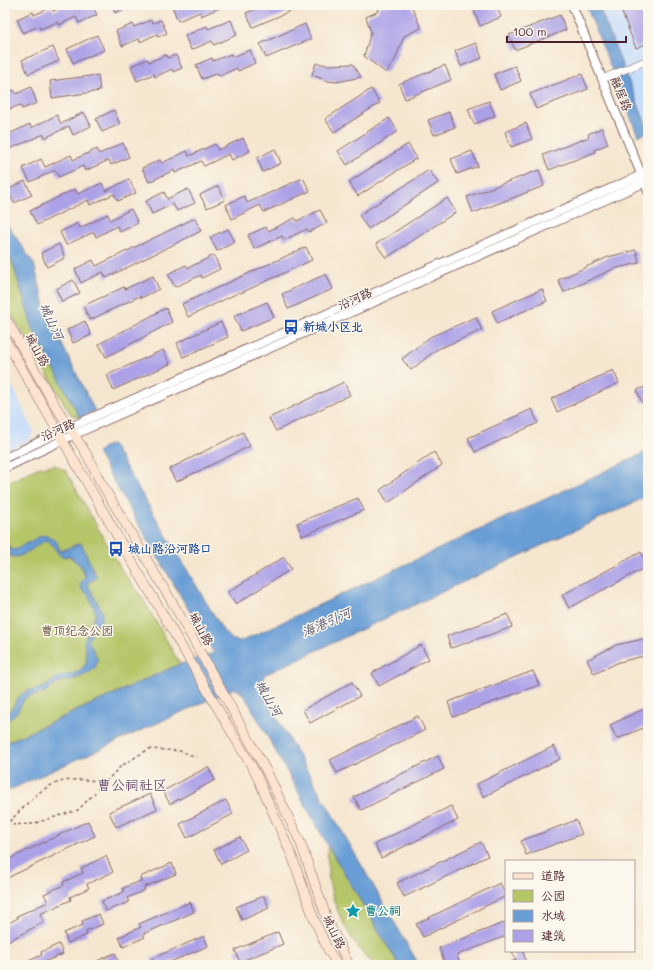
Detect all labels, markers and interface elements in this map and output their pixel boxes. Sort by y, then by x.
scale bar [507,18,626,44]
text: 100 m [513,23,547,39]
street label: 融居路 [608,74,636,113]
street label: 沿河路 [335,283,374,313]
water label: 城山河 [37,300,69,344]
bus stop icon: 新城小区北 [282,318,300,336]
place label: 新城小区北 [303,318,363,334]
street label: 城山路 [22,330,54,369]
street label: 沿河路 [38,414,77,444]
bus stop icon: 城山路沿河路口 [107,540,125,558]
place label: 城山路沿河路口 [128,540,212,556]
water label: 海港引河 [299,602,355,640]
street label: 城山路 [186,609,218,648]
park label: 曹顶纪念公园 [41,622,113,638]
water label: 城山河 [252,677,288,721]
district label: 曹公祠社区 [97,775,167,794]
legend [505,860,635,952]
text: 道路 [541,867,565,883]
text: 公园 [541,887,565,903]
place icon: 曹公祠 [344,902,362,920]
place label: 曹公祠 [365,902,401,918]
text: 水域 [541,907,565,923]
street label: 城山路 [320,912,350,951]
text: 建筑 [541,927,565,943]

